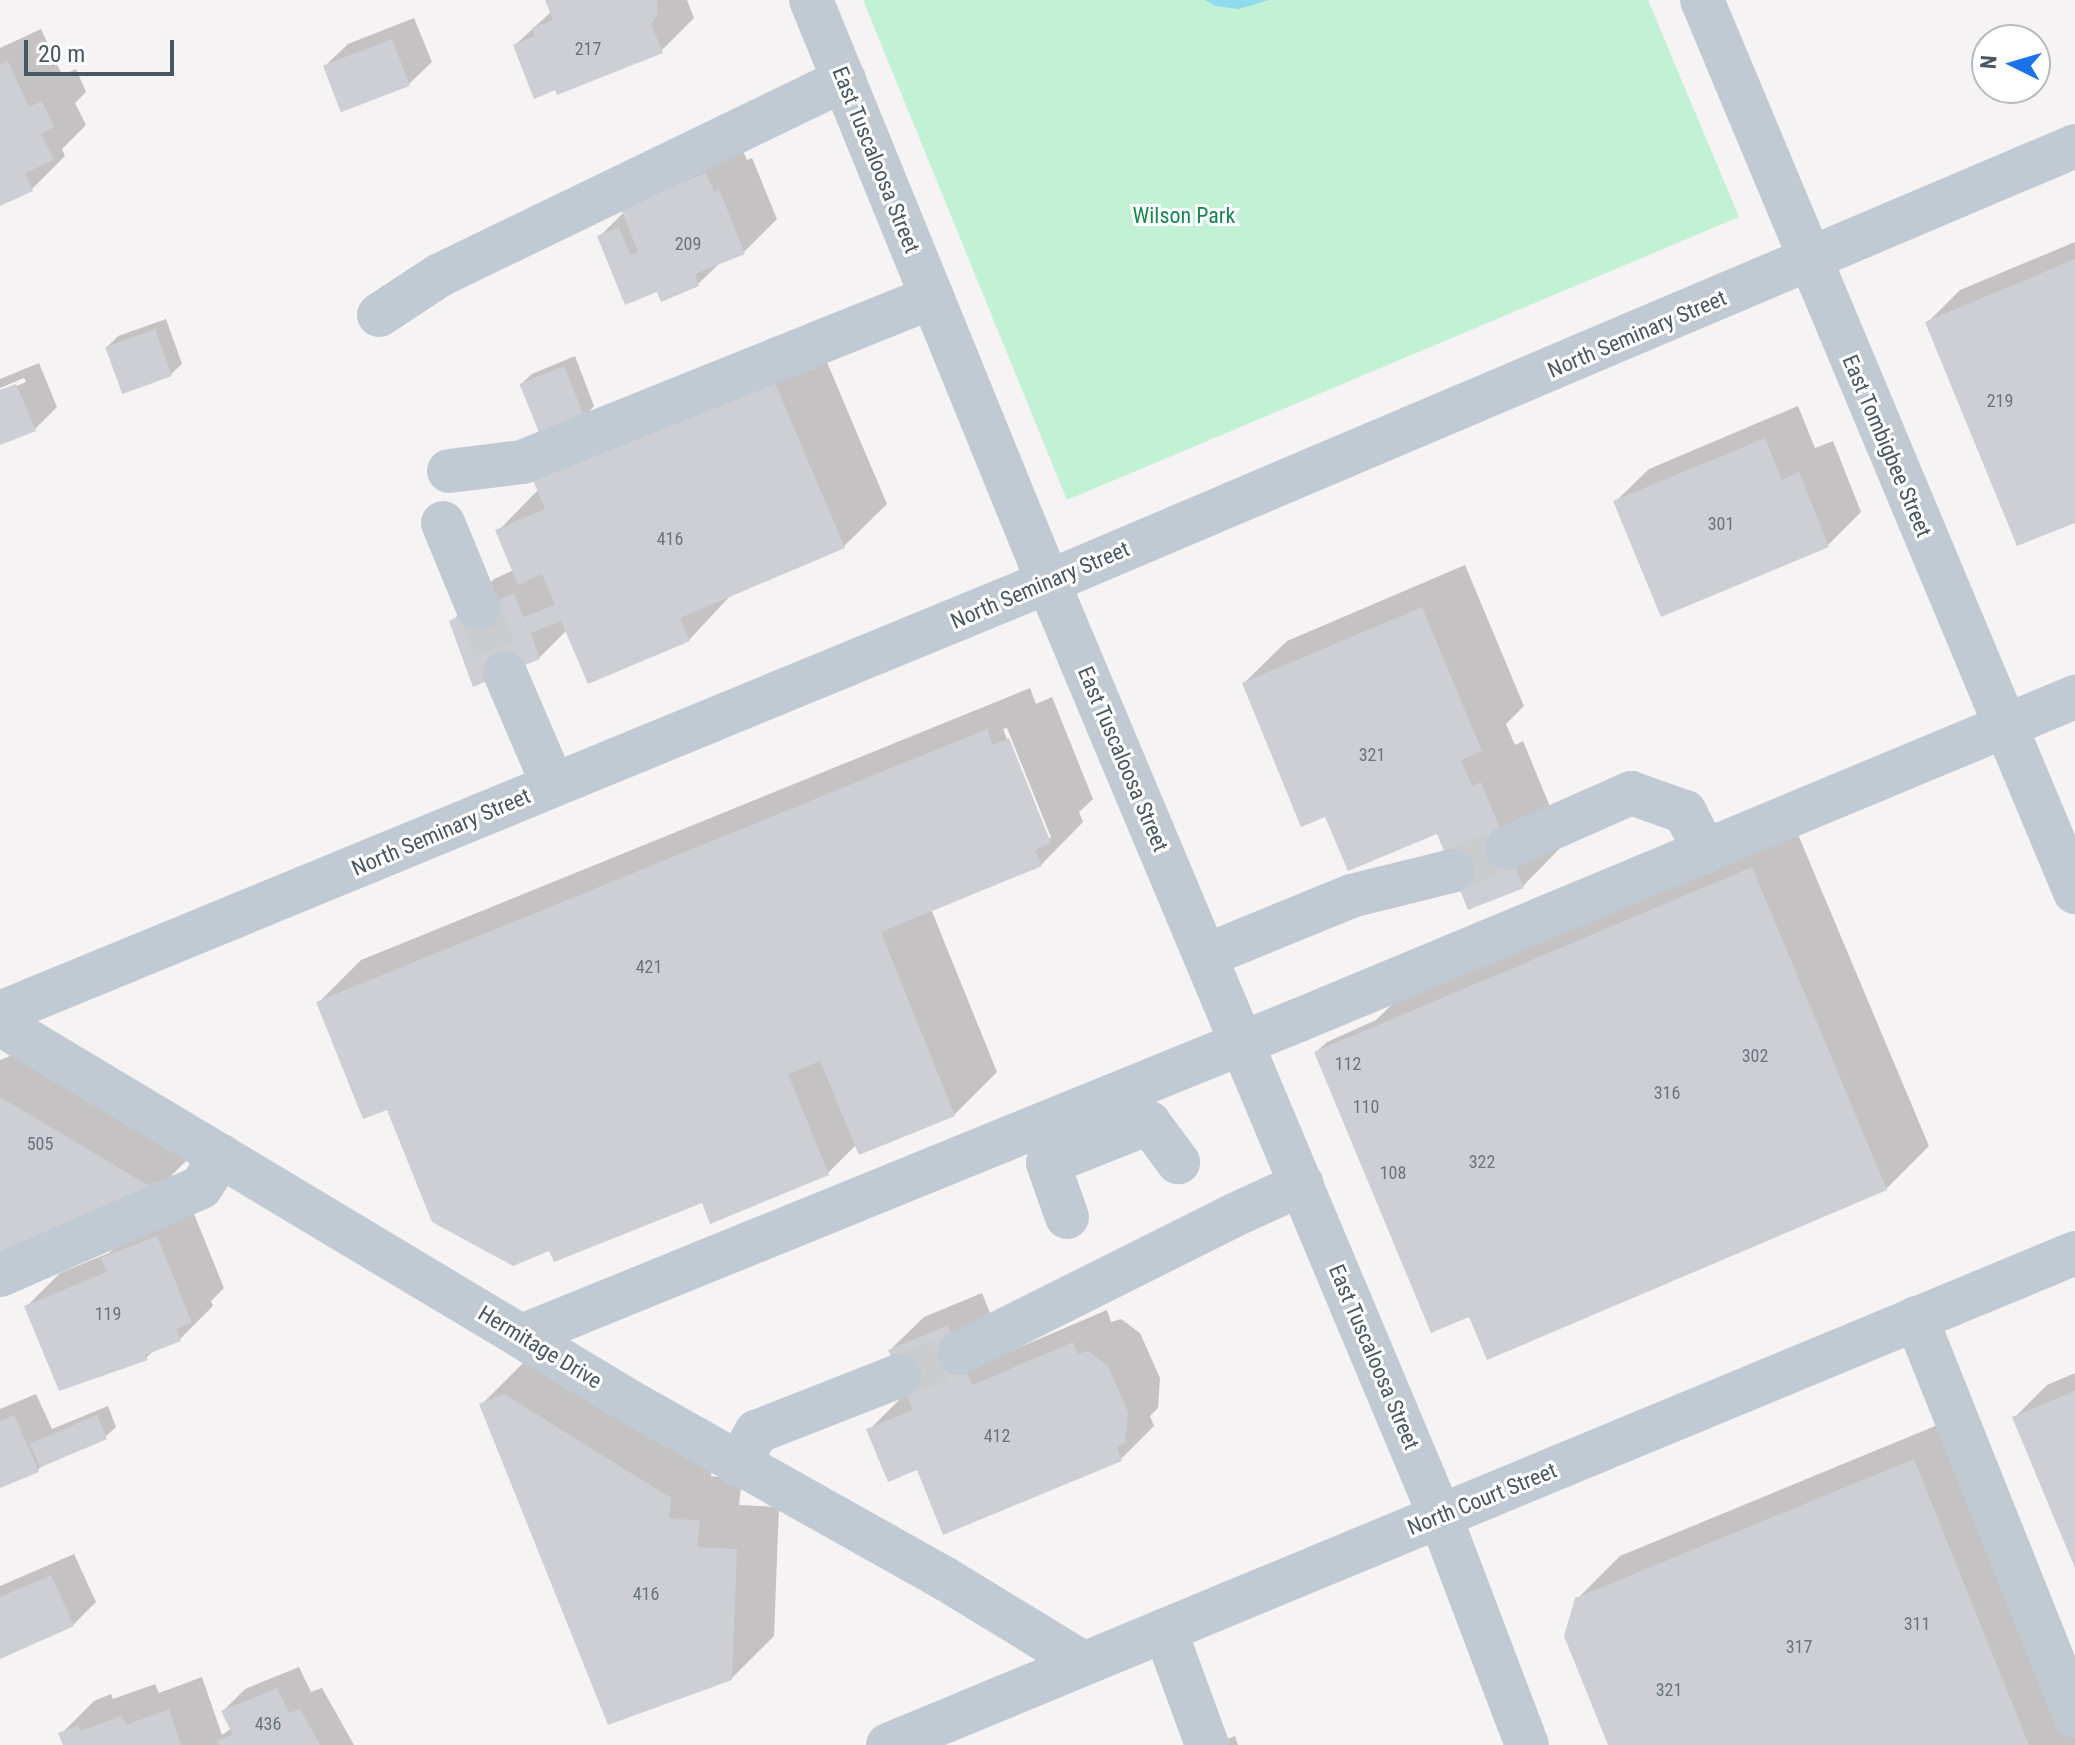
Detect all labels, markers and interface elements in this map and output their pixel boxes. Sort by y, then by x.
scale bar [28,24,178,74]
north arrow [1971,24,2051,104]
house number: 217 [575,38,601,60]
text: 20 m [38,40,85,68]
text: N [1976,54,2002,70]
street label: East Tuscaloosa Street [826,63,926,257]
park label: Wilson Park [1133,203,1235,229]
house number: 209 [675,233,701,255]
street label: North Seminary Street [1544,284,1730,384]
street label: East Tombigbee Street [1837,351,1937,541]
house number: 219 [1987,390,2013,412]
house number: 301 [1708,513,1734,535]
house number: 416 [657,528,683,550]
street label: North Seminary Street [947,535,1133,635]
street label: East Tuscaloosa Street [1072,662,1174,856]
house number: 321 [1359,744,1385,766]
street label: North Seminary Street [348,782,534,882]
house number: 421 [636,956,662,978]
house number: 302 [1742,1045,1768,1067]
house number: 112 [1335,1053,1361,1075]
house number: 316 [1654,1082,1680,1104]
house number: 110 [1353,1096,1379,1118]
house number: 505 [27,1133,53,1155]
house number: 322 [1469,1151,1495,1173]
house number: 108 [1380,1162,1406,1184]
street label: East Tuscaloosa Street [1323,1260,1425,1454]
street label: Hermitage Drive [473,1300,607,1394]
house number: 119 [95,1303,121,1325]
house number: 412 [984,1425,1010,1447]
street label: North Court Street [1404,1457,1560,1541]
house number: 416 [633,1583,659,1605]
house number: 311 [1904,1613,1930,1635]
house number: 317 [1786,1636,1812,1658]
house number: 321 [1656,1679,1682,1701]
house number: 436 [255,1713,281,1735]

